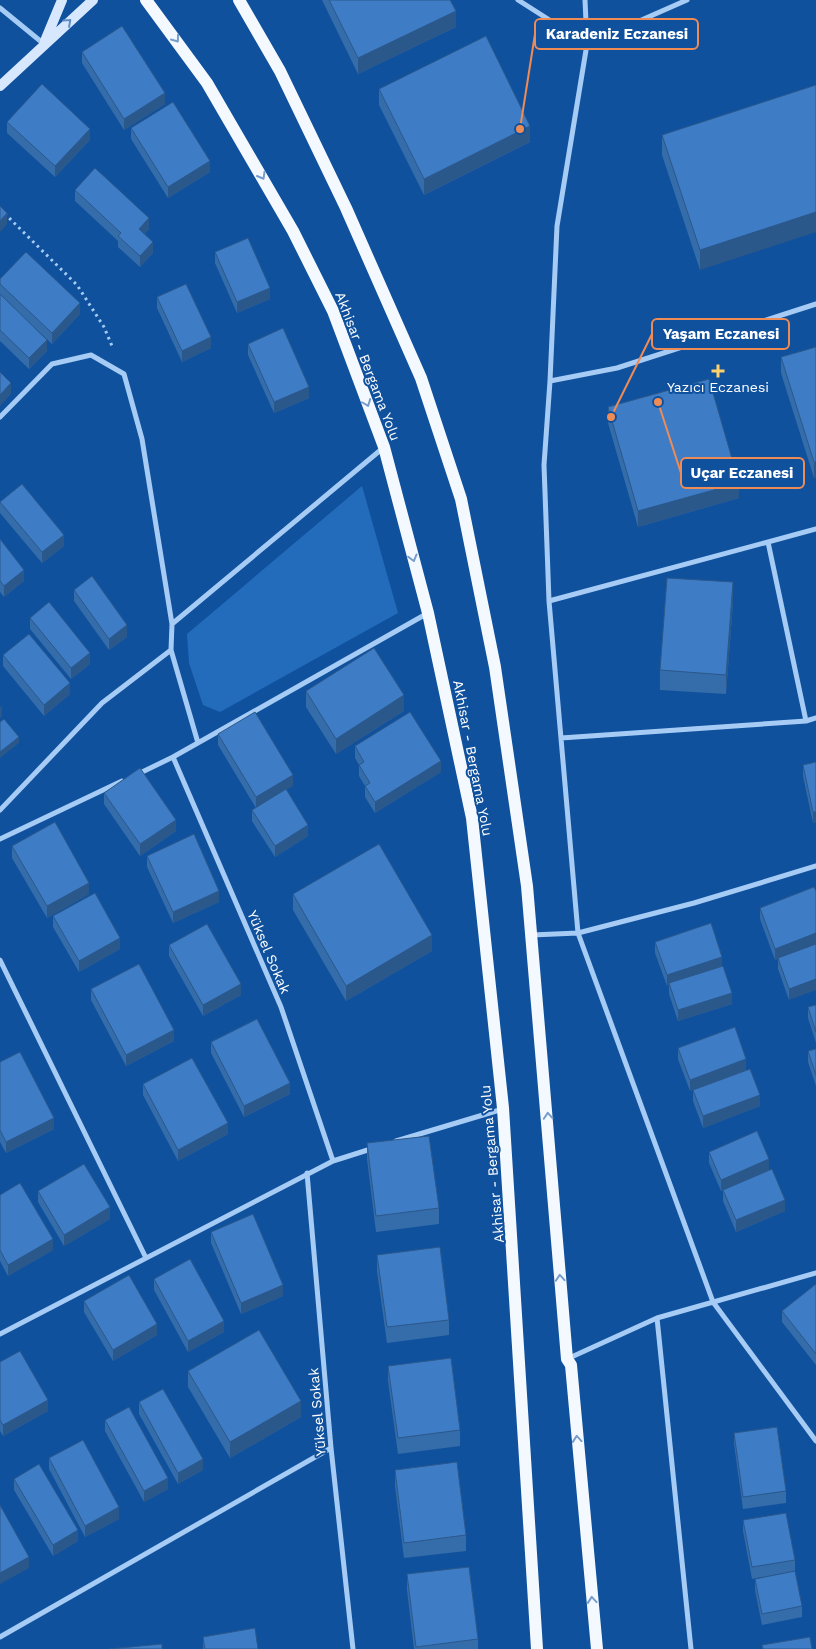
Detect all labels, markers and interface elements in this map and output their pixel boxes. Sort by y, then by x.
one-way arrow [63,19,72,28]
callout: Karadeniz Eczanesi [535,19,698,49]
text: Karadeniz Eczanesi [546,25,688,43]
one-way arrow [170,33,179,43]
one-way arrow [256,171,266,180]
street label: Akhisar - Bergama Yolu [332,289,404,443]
callout: Yaşam Eczanesi [652,319,789,349]
text: Yaşam Eczanesi [663,325,779,343]
marker: Yazıcı Eczanesi [712,365,724,377]
place label: Yazıcı Eczanesi [667,379,769,395]
one-way arrow [361,398,371,406]
callout: Uçar Eczanesi [681,458,804,488]
text: Uçar Eczanesi [691,464,793,482]
one-way arrow [408,554,418,562]
street label: Akhisar - Bergama Yolu [450,679,496,837]
street label: Yüksel Sokak [244,908,294,996]
street label: Akhisar - Bergama Yolu [477,1084,507,1244]
one-way arrow [542,1111,553,1119]
one-way arrow [555,1273,566,1281]
street label: Yüksel Sokak [305,1367,329,1457]
one-way arrow [572,1434,583,1442]
one-way arrow [587,1596,598,1604]

